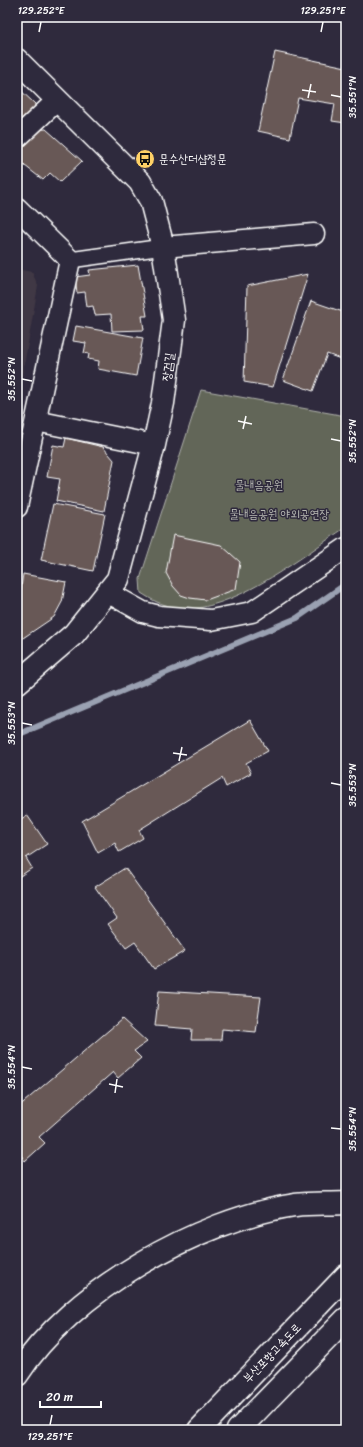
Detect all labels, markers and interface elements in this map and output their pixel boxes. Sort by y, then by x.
text: 129.252°E [18,2,66,20]
text: 129.251°E [300,2,347,20]
text: 35.551°N [344,76,362,118]
bus stop icon: 문수산더샵정문 [134,148,156,170]
place label: 문수산더샵정문 [159,148,227,170]
street label: 장검길 [155,351,181,383]
text: 35.552°N [3,357,21,401]
text: 35.552°N [344,419,362,463]
park label: 물내음공원 [235,474,283,496]
park label: 물내음공원 야외공연장 [229,503,329,525]
text: 35.553°N [3,701,21,745]
text: 35.553°N [344,763,362,807]
text: 35.554°N [3,1045,21,1089]
text: 35.554°N [344,1107,362,1151]
street label: 부산포항고속도로 [237,1318,307,1388]
scale bar [40,1383,101,1409]
text: 20 m [46,1386,73,1408]
text: 129.251°E [27,1428,74,1446]

